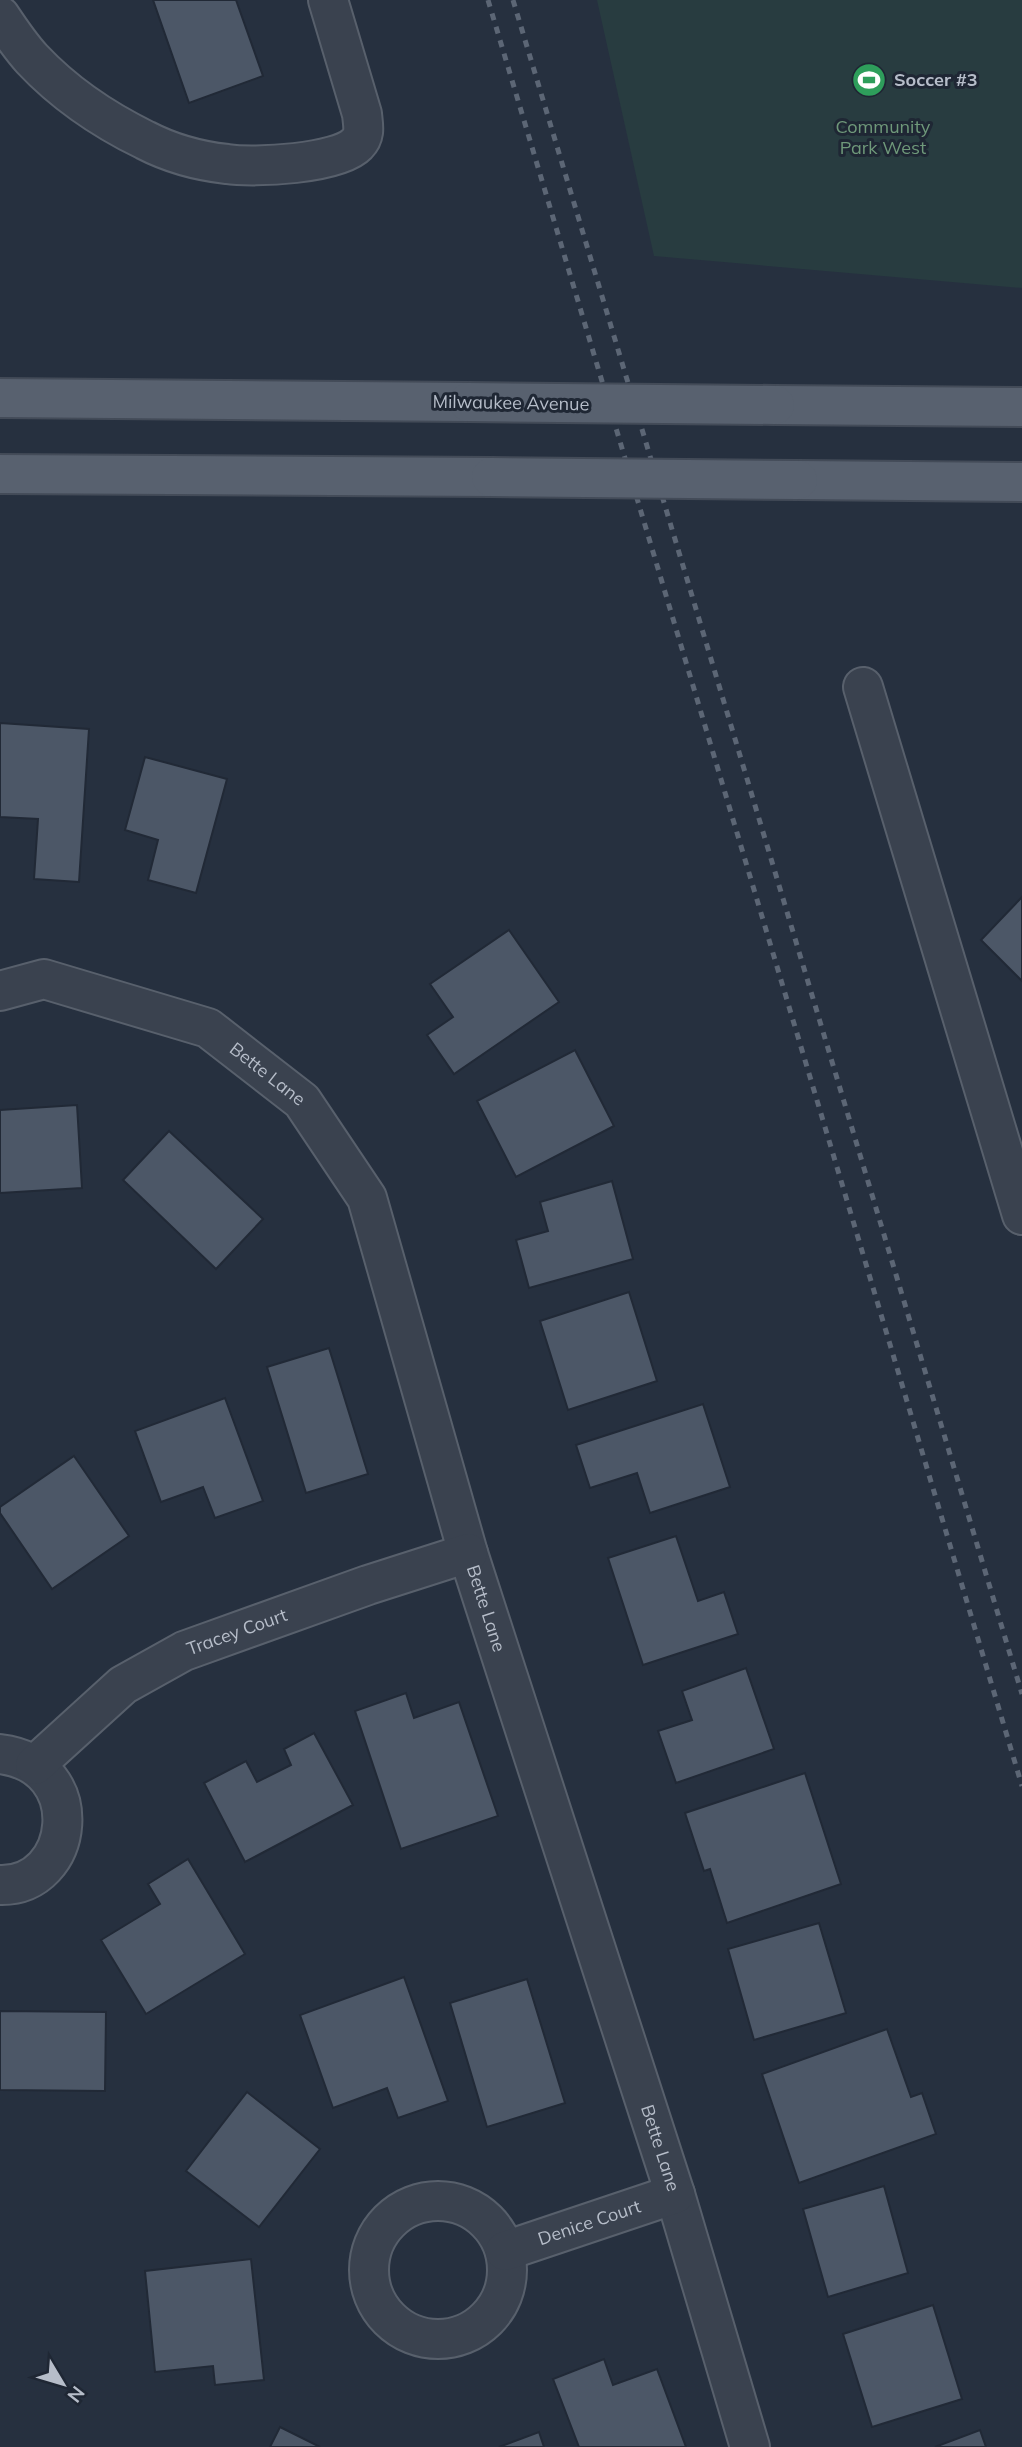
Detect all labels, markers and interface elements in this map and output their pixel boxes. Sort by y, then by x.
sports icon: Soccer #3 [850,61,888,99]
place label: Soccer #3 [894,68,978,91]
park label: Community Park West [836,115,931,159]
street label: Milwaukee Avenue [432,390,590,415]
street label: Bette Lane [225,1037,310,1110]
street label: Bette Lane [462,1562,511,1655]
street label: Tracey Court [183,1603,290,1660]
street label: Bette Lane [636,2102,685,2194]
street label: Denice Court [535,2194,644,2250]
north arrow [28,2349,98,2419]
text: N [63,2381,90,2408]

